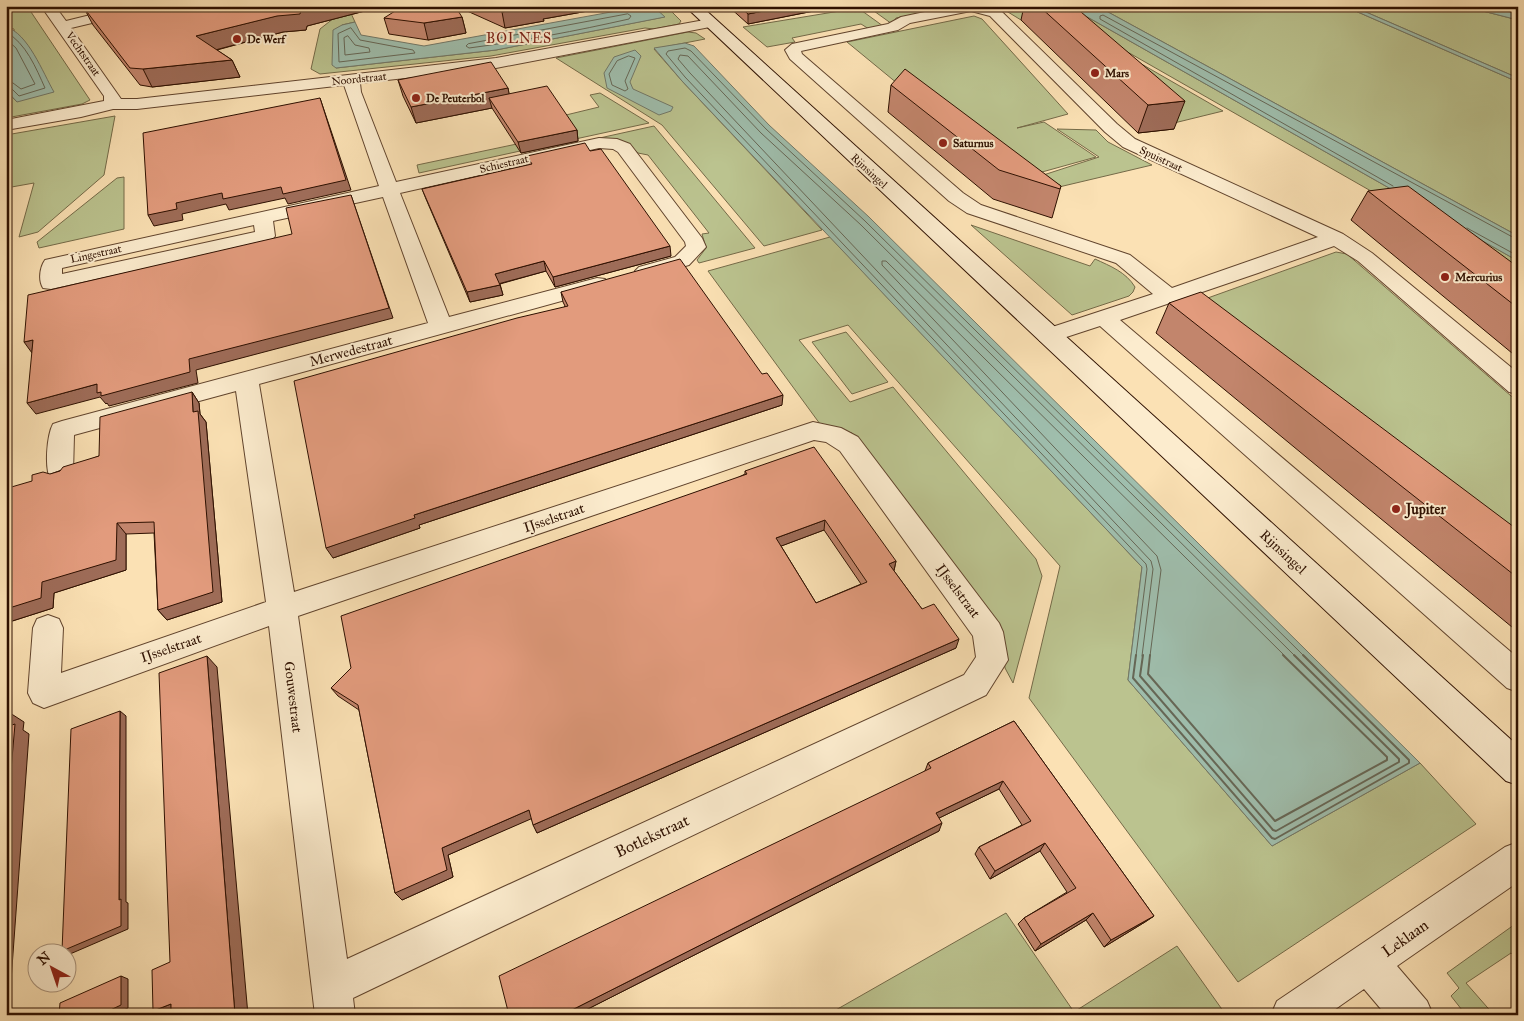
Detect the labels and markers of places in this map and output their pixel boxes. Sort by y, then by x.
marker: De Werf [231,33,243,45]
place label: De Werf [247,33,287,46]
marker: Mars [1089,67,1101,79]
place label: Mars [1105,67,1129,80]
marker: De Peuterbol [410,92,422,104]
place label: De Peuterbol [426,92,486,105]
marker: Saturnus [937,137,949,149]
place label: Saturnus [953,137,994,150]
marker: Mercurius [1439,271,1451,283]
place label: Mercurius [1455,271,1502,284]
place label: Jupiter [1404,501,1446,519]
marker: Jupiter [1390,503,1402,515]

